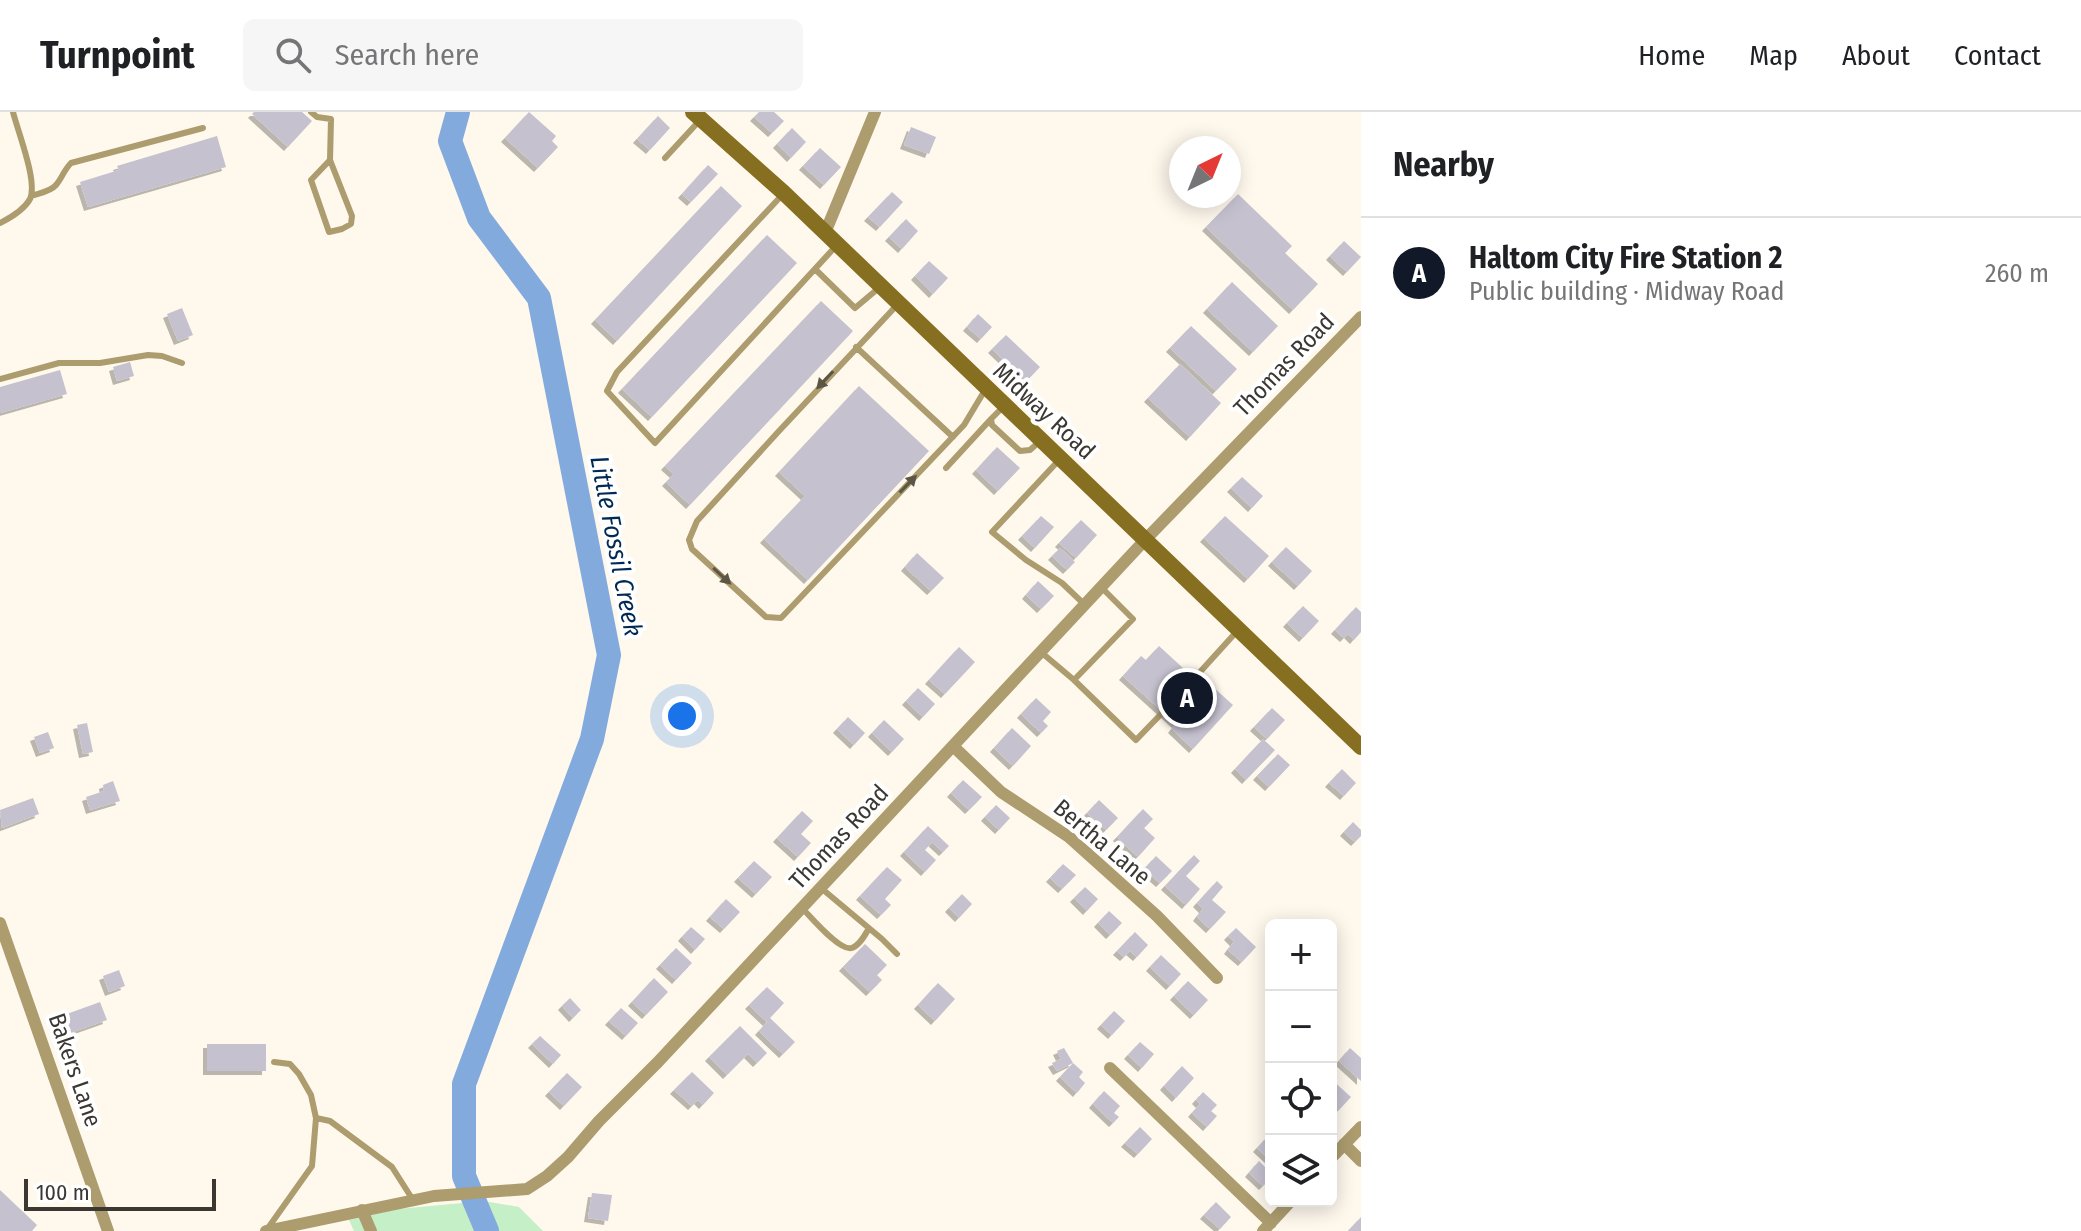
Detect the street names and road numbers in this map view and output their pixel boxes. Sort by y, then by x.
street label: Thomas Road [1228,308,1340,422]
street label: Midway Road [987,357,1101,465]
street label: Thomas Road [784,779,894,895]
street label: Bertha Lane [1048,793,1156,891]
street label: Bakers Lane [42,1009,108,1131]

